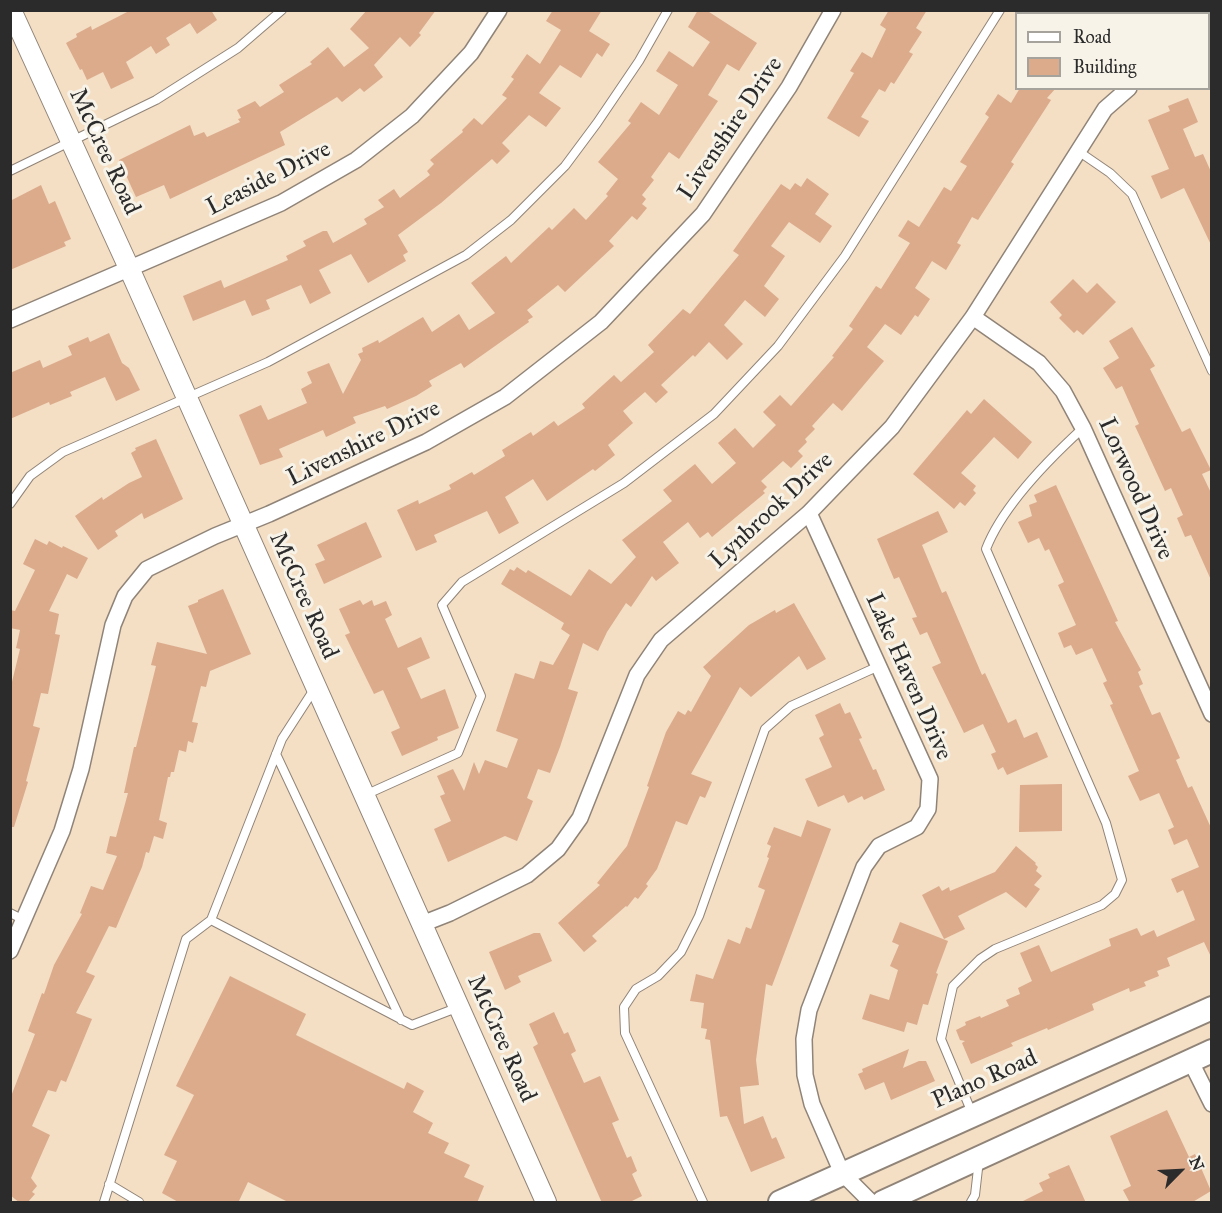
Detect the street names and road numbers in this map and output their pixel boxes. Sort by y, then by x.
street label: Livenshire Drive [673,52,789,206]
street label: McCree Road [62,84,146,220]
street label: Leaside Drive [202,135,336,223]
street label: Livenshire Drive [283,395,445,493]
street label: Lorwood Drive [1091,414,1179,564]
street label: Lynbrook Drive [704,447,840,575]
street label: McCree Road [262,528,344,664]
street label: Lake Haven Drive [858,589,958,765]
street label: McCree Road [460,971,542,1107]
street label: Plano Road [928,1044,1042,1116]

